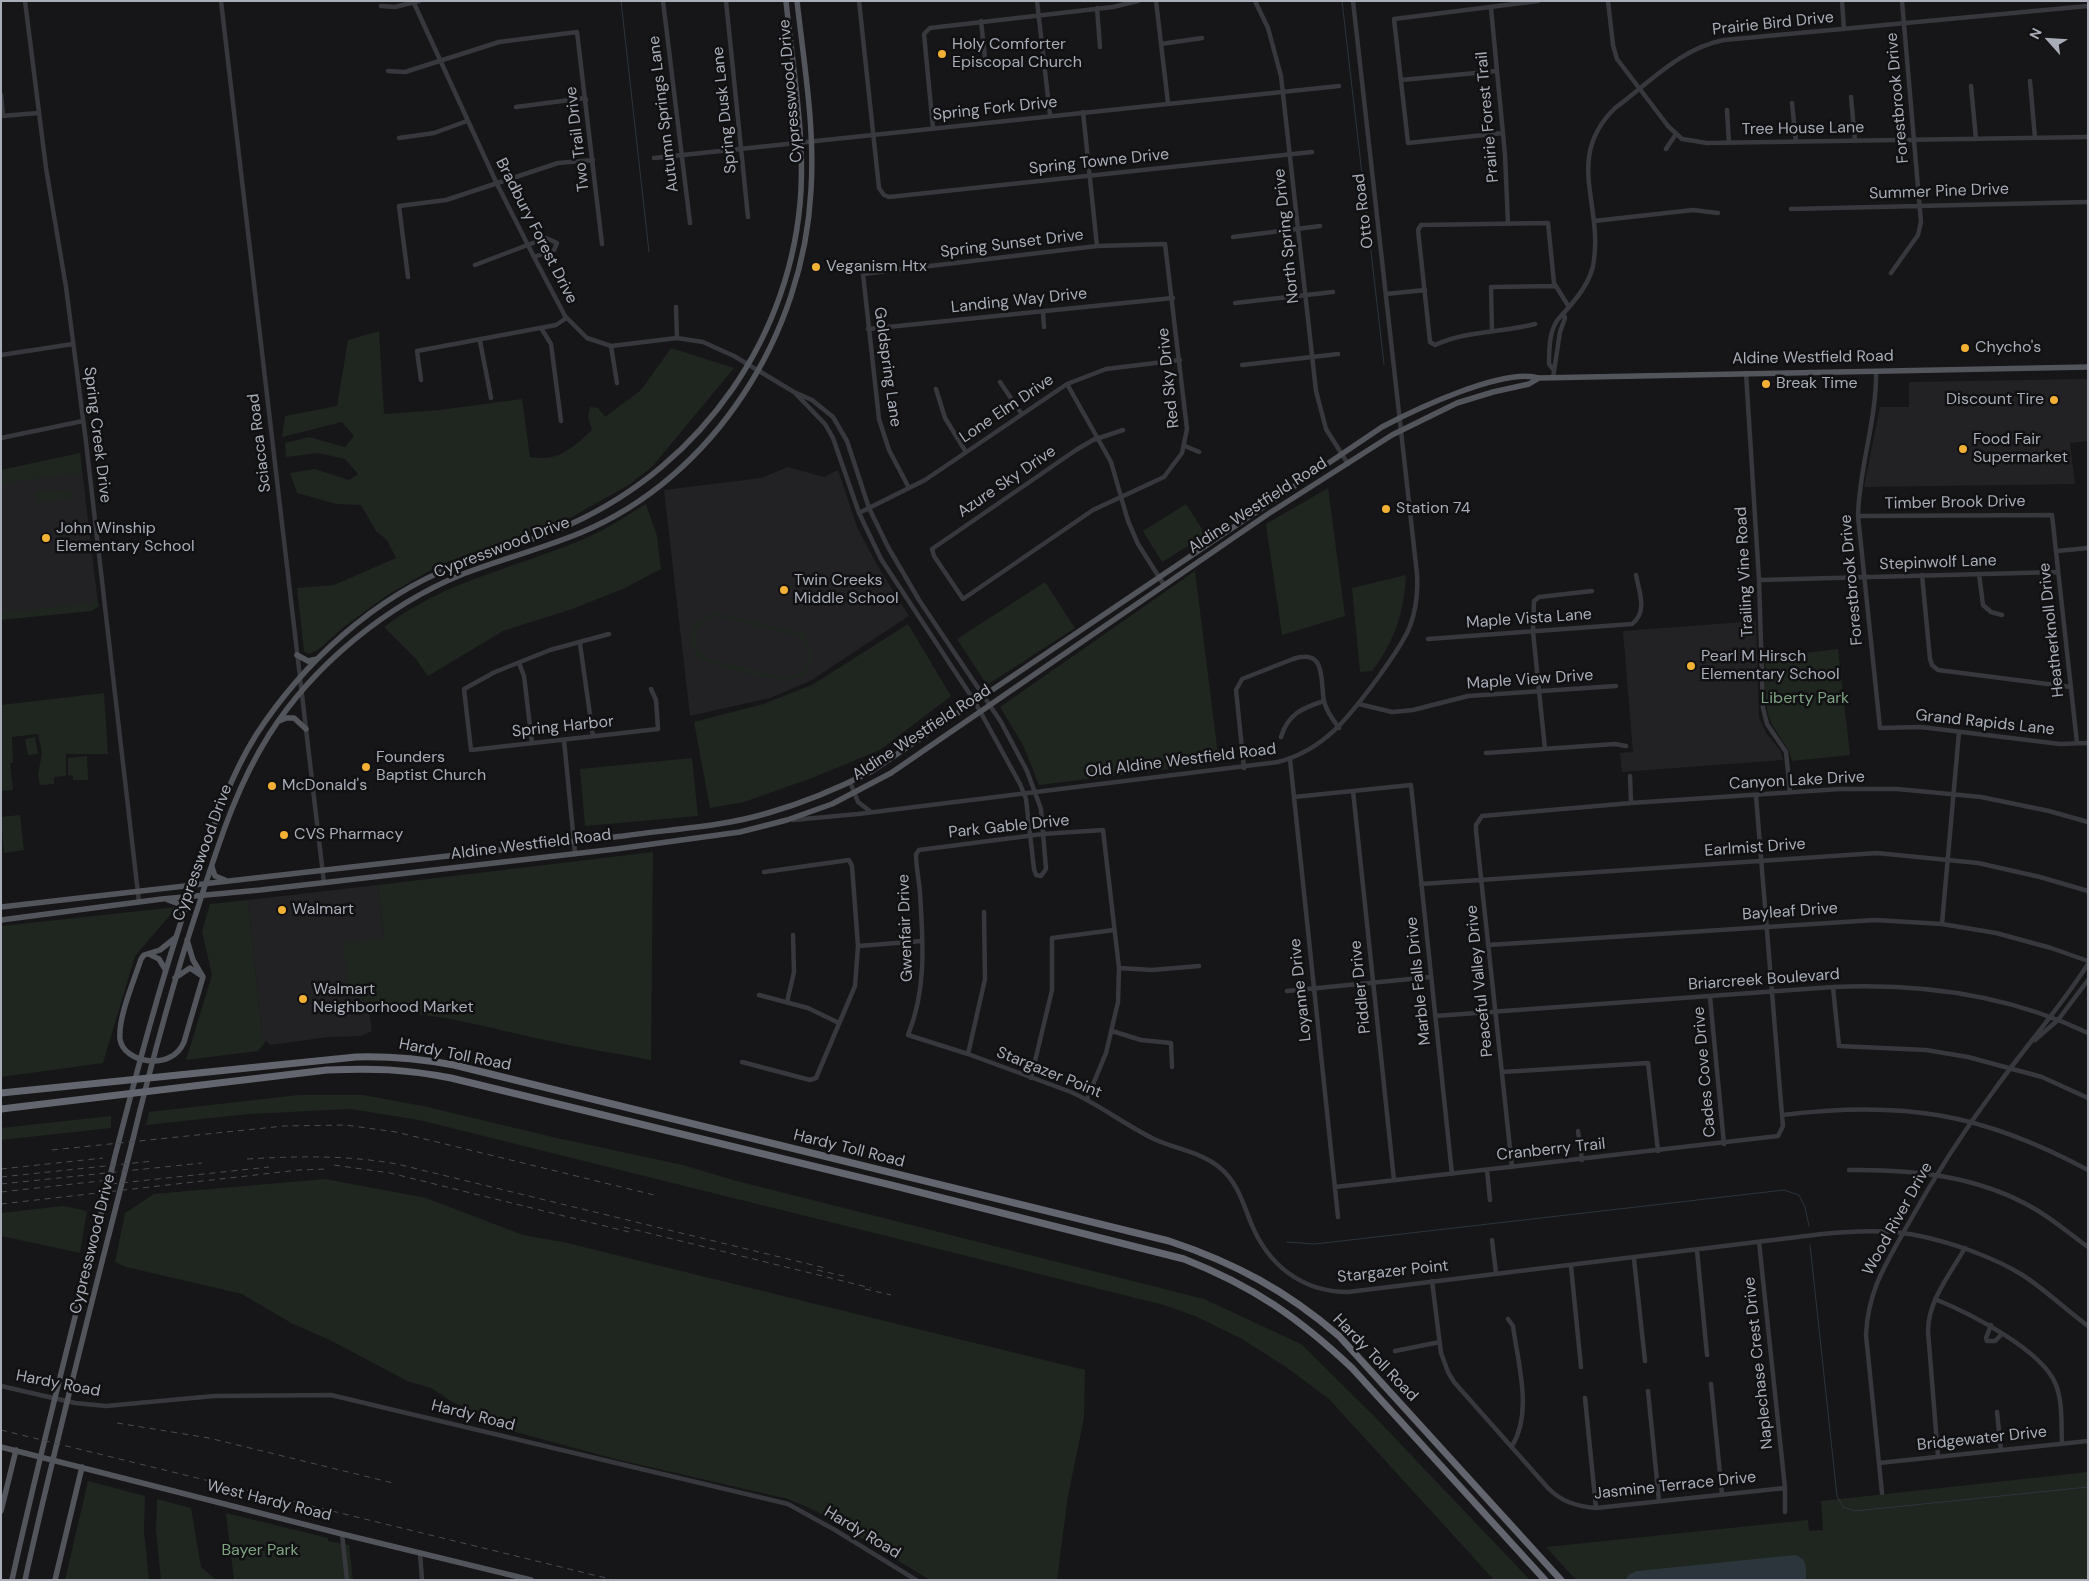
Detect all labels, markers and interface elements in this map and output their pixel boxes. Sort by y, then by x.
street label: Prairie Bird Drive [1711,8,1835,40]
north arrow [2024,15,2074,65]
street label: Cypresswood Drive [775,18,807,164]
text: N [2025,25,2046,42]
street label: Forestbrook Drive [1883,32,1913,164]
street label: Autumn Springs Lane [645,35,683,193]
place label: Holy Comforter Episcopal Church [952,35,1082,73]
street label: Spring Dusk Lane [709,46,741,174]
marker: Holy Comforter Episcopal Church [936,48,948,60]
street label: Prairie Forest Trail [1473,51,1503,183]
street label: Two Trail Drive [562,85,594,193]
street label: Spring Fork Drive [932,93,1058,125]
street label: Tree House Lane [1742,118,1864,140]
street label: Spring Towne Drive [1028,145,1170,179]
street label: Bradbury Forest Drive [491,155,581,307]
street label: North Spring Drive [1270,168,1304,304]
street label: Otto Road [1350,172,1378,250]
street label: Summer Pine Drive [1869,180,2009,204]
street label: Spring Sunset Drive [939,226,1085,262]
place label: Veganism Htx [826,257,927,277]
marker: Veganism Htx [810,261,822,273]
street label: Landing Way Drive [950,284,1088,318]
street label: Goldspring Lane [869,306,905,428]
street label: Red Sky Drive [1154,327,1184,429]
place label: Chycho's [1975,338,2041,358]
marker: Chycho's [1959,342,1971,354]
street label: Aldine Westfield Road [1732,347,1894,369]
street label: Spring Creek Drive [79,366,115,504]
street label: Lone Elm Drive [956,371,1058,447]
place label: Break Time [1776,374,1858,394]
marker: Break Time [1760,378,1772,390]
place label: Discount Tire [1946,390,2044,410]
street label: Sciacca Road [244,392,276,494]
marker: Discount Tire [2048,394,2060,406]
place label: Food Fair Supermarket [1973,430,2068,468]
street label: Azure Sky Drive [954,442,1060,522]
marker: Food Fair Supermarket [1957,443,1969,455]
street label: Aldine Westfield Road [1185,454,1331,558]
street label: Timber Brook Drive [1884,492,2026,514]
place label: Station 74 [1396,499,1470,519]
marker: Station 74 [1380,503,1392,515]
street label: Trailing Vine Road [1732,506,1758,638]
street label: Cypresswood Drive [431,513,573,583]
street label: Forestbrook Drive [1837,514,1867,646]
place label: John Winship Elementary School [56,519,194,557]
marker: John Winship Elementary School [40,532,52,544]
street label: Stepinwolf Lane [1879,551,1997,575]
street label: Heatherknoll Drive [2035,562,2069,698]
place label: Twin Creeks Middle School [794,571,898,609]
marker: Twin Creeks Middle School [778,584,790,596]
street label: Maple Vista Lane [1466,605,1592,633]
place label: Pearl M Hirsch Elementary School [1701,647,1839,685]
marker: Pearl M Hirsch Elementary School [1685,660,1697,672]
street label: Maple View Drive [1466,666,1594,694]
street label: Aldine Westfield Road [849,681,995,785]
park label: Liberty Park [1761,689,1849,709]
street label: Grand Rapids Lane [1914,706,2056,740]
street label: Spring Harbor [511,712,615,742]
street label: Old Aldine Westfield Road [1085,740,1277,782]
place label: Founders Baptist Church [376,748,486,786]
marker: Founders Baptist Church [360,761,372,773]
street label: Canyon Lake Drive [1729,768,1865,794]
place label: McDonald's [282,776,367,796]
marker: McDonald's [266,780,278,792]
street label: Cypresswood Drive [169,782,237,924]
street label: Park Gable Drive [948,811,1070,843]
place label: CVS Pharmacy [294,825,403,845]
street label: Aldine Westfield Road [450,826,612,864]
marker: CVS Pharmacy [278,829,290,841]
street label: Earlmist Drive [1704,835,1806,861]
street label: Gwenfair Drive [895,874,917,982]
street label: Bayleaf Drive [1741,899,1839,925]
place label: Walmart [292,900,354,920]
marker: Walmart [276,904,288,916]
street label: Peaceful Valley Drive [1462,904,1498,1058]
street label: Marble Falls Drive [1403,916,1435,1046]
street label: Loyanne Drive [1286,937,1316,1043]
street label: Piddler Drive [1347,939,1375,1035]
street label: Briarcreek Boulevard [1688,965,1840,995]
place label: Walmart Neighborhood Market [313,980,474,1018]
marker: Walmart Neighborhood Market [297,993,309,1005]
street label: Cades Cove Drive [1690,1006,1720,1138]
street label: Hardy Toll Road [397,1035,513,1075]
street label: Stargazer Point [994,1043,1104,1103]
street label: Hardy Toll Road [791,1126,907,1172]
street label: Cranberry Trail [1496,1135,1606,1165]
street label: Wood River Drive [1859,1159,1937,1279]
street label: Cypresswood Drive [66,1172,120,1316]
street label: Stargazer Point [1336,1257,1450,1287]
street label: Naplechase Crest Drive [1740,1276,1778,1450]
street label: Hardy Toll Road [1328,1310,1422,1406]
street label: Hardy Road [14,1366,102,1402]
street label: Hardy Road [429,1396,517,1436]
street label: Bridgewater Drive [1916,1423,2048,1455]
street label: Jasmine Terrace Drive [1593,1468,1757,1504]
street label: West Hardy Road [205,1476,333,1526]
street label: Hardy Road [820,1503,904,1563]
park label: Bayer Park [221,1541,299,1561]

